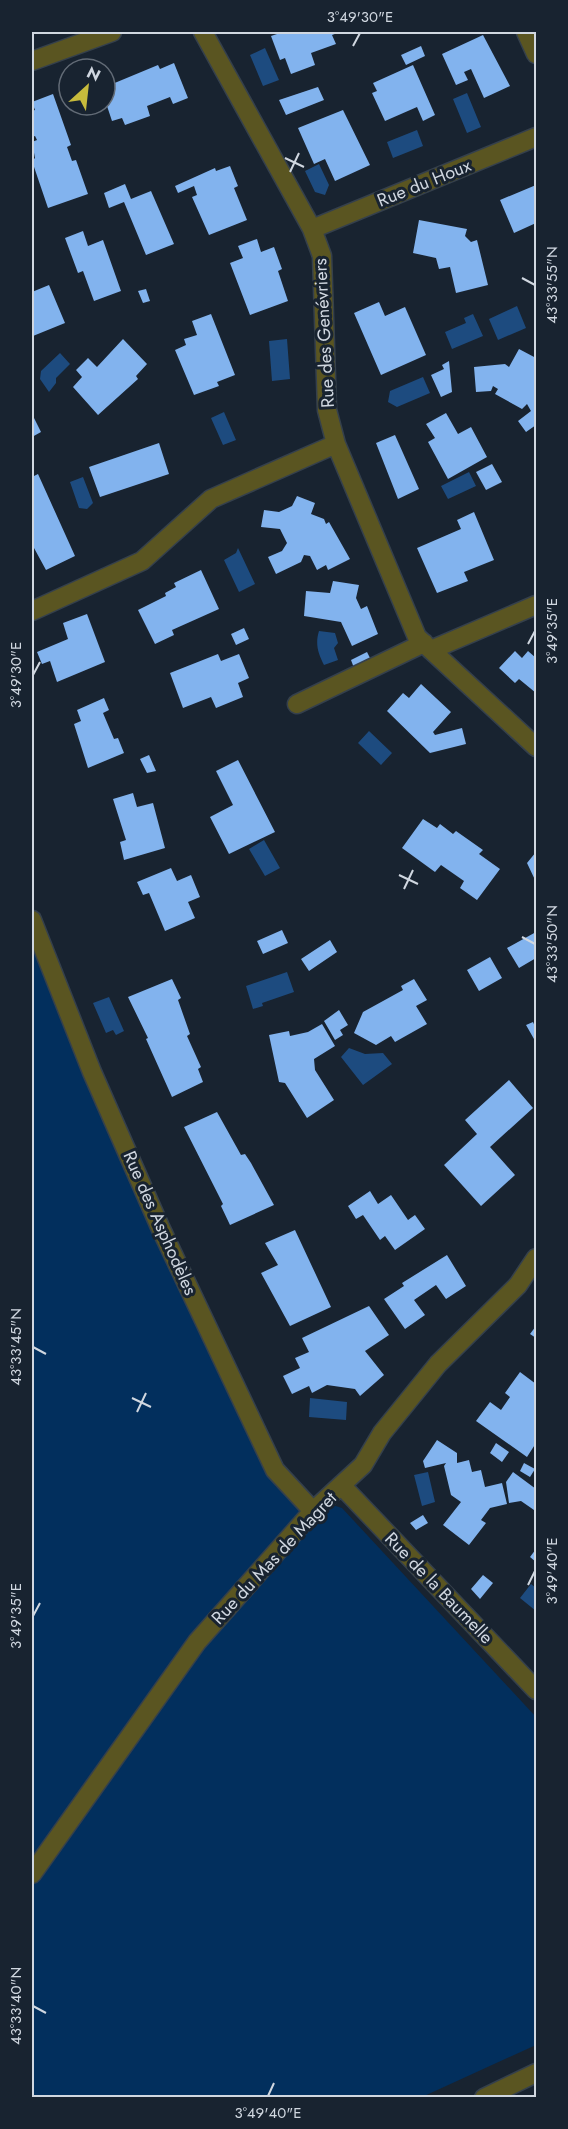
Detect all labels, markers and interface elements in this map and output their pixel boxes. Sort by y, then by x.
text: 3°49'30"E [327,6,393,28]
north arrow [57,57,117,117]
text: N [83,61,104,87]
street label: Rue du Houx [373,152,475,214]
text: 43°33'55"N [541,246,563,324]
street label: Rue des Genévriers [307,258,341,408]
text: 3°49'35"E [541,598,563,664]
text: 3°49'30"E [5,642,27,708]
text: 43°33'50"N [541,905,563,983]
street label: Rue des Asphodèles [117,1147,203,1299]
text: 43°33'45"N [5,1308,27,1386]
street label: Rue du Mas de Magret [205,1485,343,1630]
street label: Rue de la Baumelle [379,1526,499,1650]
text: 3°49'40"E [541,1538,563,1605]
text: 3°49'35"E [5,1583,27,1649]
text: 43°33'40"N [5,1967,27,2045]
text: 3°49'40"E [235,2102,302,2124]

